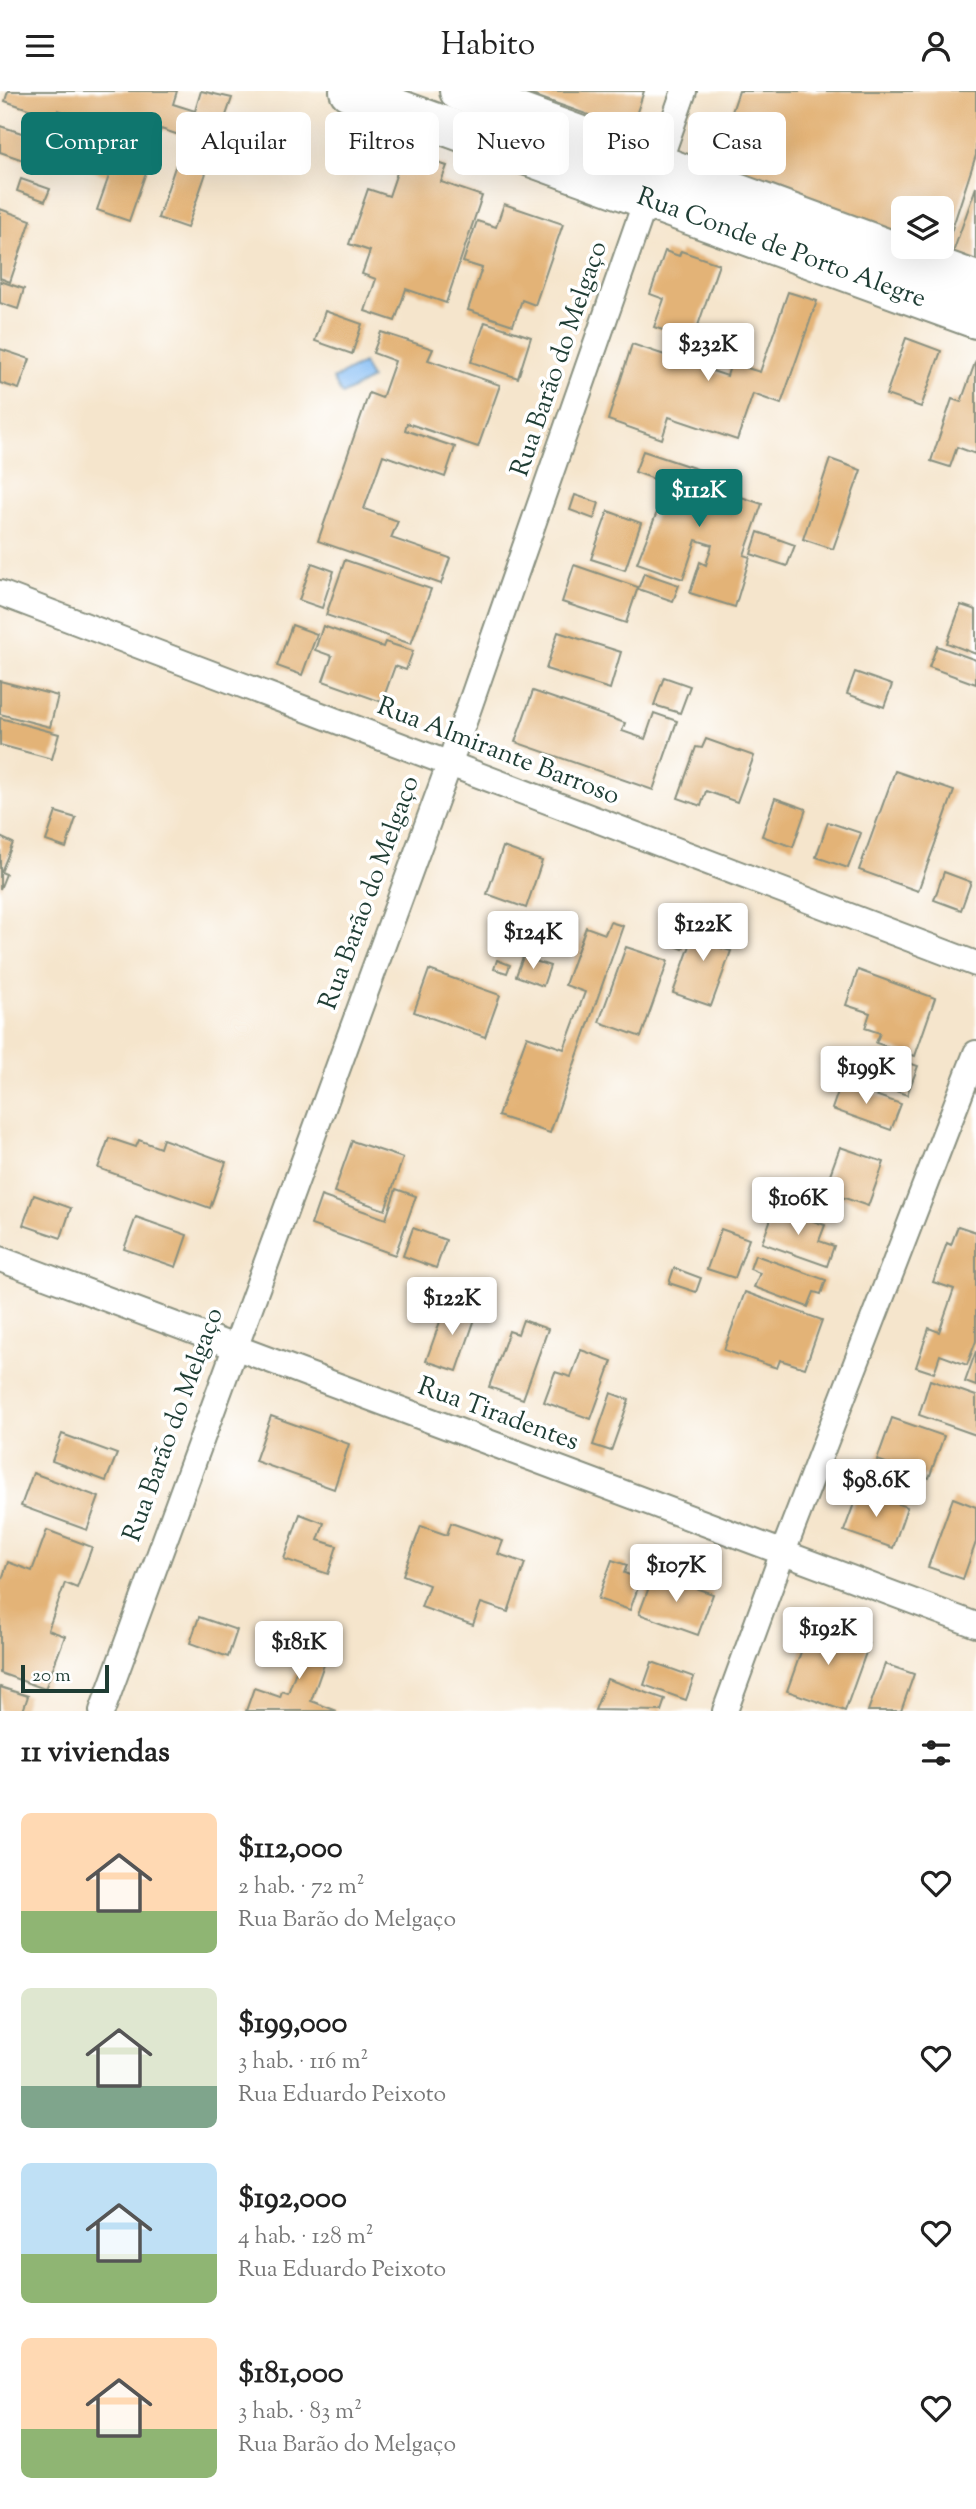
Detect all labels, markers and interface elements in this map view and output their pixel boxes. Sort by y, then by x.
text: Habito [441,23,535,69]
icon: menu [21,27,59,65]
icon: person [917,27,955,65]
chip: Comprar [21,112,162,175]
chip: Alquilar [176,112,311,175]
chip: Filtros [325,112,439,175]
chip: Nuevo [453,112,569,175]
chip: Piso [583,112,674,175]
chip: Casa [688,112,786,175]
street label: Rua Conde de Porto Alegre [632,179,931,318]
map controls [891,196,954,259]
button: layers [891,196,954,259]
street label: Rua Barão do Melgaço [502,236,618,482]
pin: $232K [659,323,757,383]
text: $232K [678,329,738,362]
pin: $112K [650,469,748,529]
text: $112K [671,475,727,508]
street label: Rua Almirante Barroso [371,689,625,815]
street label: Rua Barão do Melgaço [310,771,430,1015]
pin: $122K [654,903,752,963]
text: $122K [674,909,732,942]
pin: $124K [484,911,582,971]
text: $124K [503,917,563,950]
pin: $199K [817,1047,915,1106]
text: $199K [837,1052,895,1085]
pin: $106K [749,1177,847,1237]
text: $106K [768,1183,828,1216]
pin: $122K [403,1277,501,1337]
text: $122K [423,1283,481,1316]
street label: Rua Barão do Melgaço [114,1303,234,1547]
street label: Rua Tiradentes [412,1369,584,1461]
pin: $98.6K [819,1459,933,1519]
text: $98.6K [842,1465,910,1498]
pin: $107K [627,1545,725,1604]
text: $107K [646,1550,706,1583]
pin: $192K [779,1607,877,1667]
text: $192K [799,1613,857,1646]
pin: $181K [250,1621,348,1681]
text: $181K [271,1627,327,1660]
scale bar [21,1662,108,1694]
text: 20 m [32,1663,71,1690]
text: 11 viviendas [21,1732,170,1775]
icon: filters [917,1734,955,1772]
text: $112,000 [238,1828,343,1871]
icon: home [77,1841,161,1925]
icon: heart [917,1864,955,1902]
text: 2 hab. · 72 m² [238,1871,365,1904]
text: Rua Barão do Melgaço [238,1904,456,1937]
text: $199,000 [238,2003,347,2046]
icon: home [77,2016,161,2100]
icon: heart [917,2039,955,2077]
text: 3 hab. · 116 m² [238,2046,368,2079]
text: Rua Eduardo Peixoto [238,2079,446,2112]
text: $192,000 [238,2178,347,2221]
icon: home [77,2191,161,2275]
icon: heart [917,2214,955,2252]
text: 4 hab. · 128 m² [238,2221,373,2254]
text: Rua Eduardo Peixoto [238,2254,446,2287]
text: $181,000 [238,2353,344,2396]
icon: home [77,2366,161,2450]
icon: heart [917,2389,955,2427]
text: 3 hab. · 83 m² [238,2396,362,2429]
text: Rua Barão do Melgaço [238,2429,456,2462]

